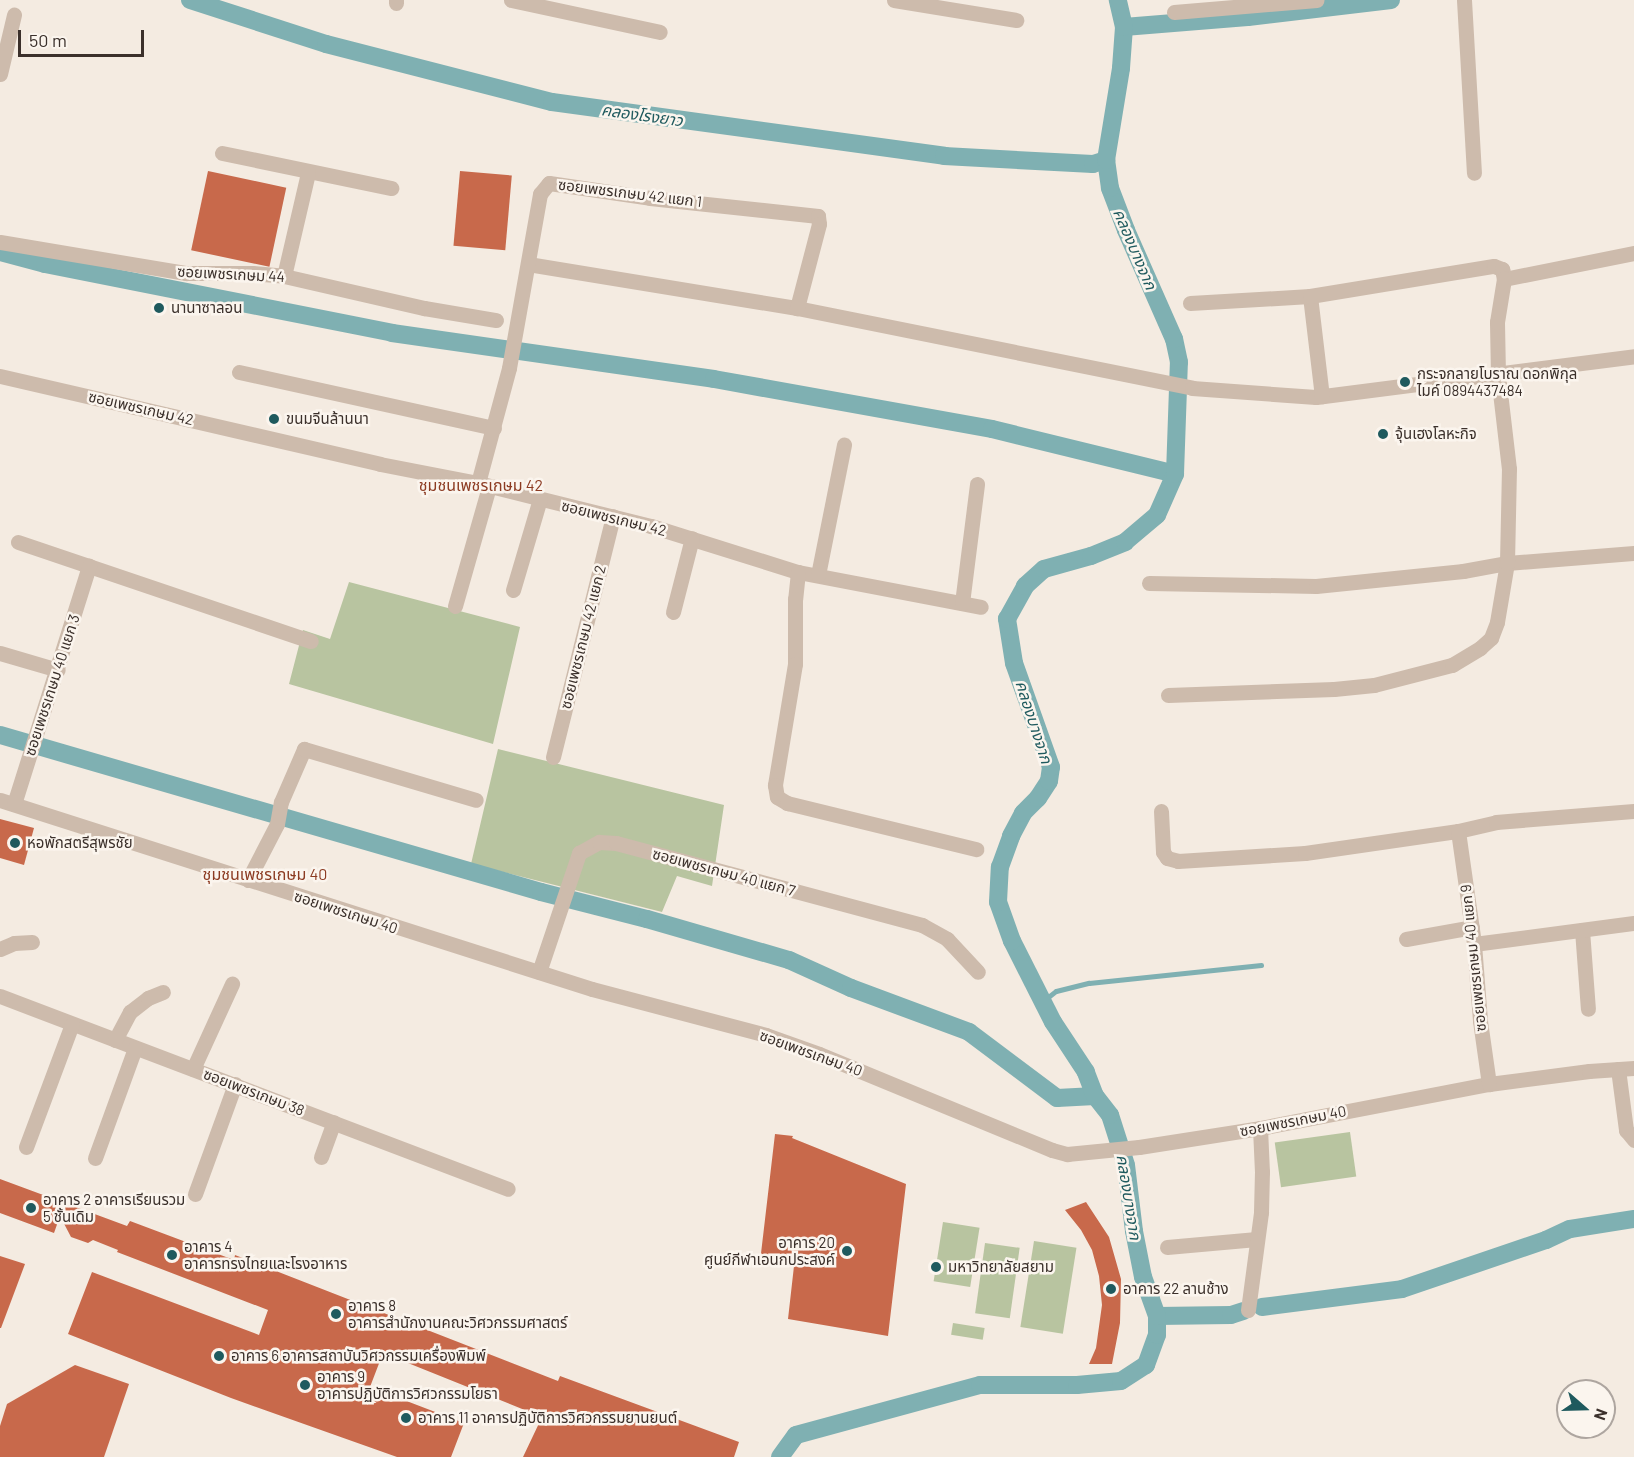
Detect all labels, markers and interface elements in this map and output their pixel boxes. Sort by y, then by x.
scale bar [21,18,147,56]
text: 50 m [29,29,67,51]
water label: คลองโรงยาว [600,100,684,130]
street label: ซอยเพชรเกษม 42 แยก 1 [557,175,703,211]
water label: คลองบางจาก [1109,206,1161,292]
street label: ซอยเพชรเกษม 44 [177,262,285,286]
place label: นานาซาลอน [171,299,242,317]
marker: นานาซาลอน [152,301,166,315]
place label: กระจกลายโบราณ ดอกพิกุล ไมค์ 0894437484 [1417,364,1577,399]
marker: กระจกลายโบราณ ดอกพิกุล ไมค์ 0894437484 [1398,375,1412,389]
street label: ซอยเพชรเกษม 42 [87,387,195,429]
place label: ขนมจีนล้านนา [286,410,369,428]
marker: ขนมจีนล้านนา [267,412,281,426]
place label: จุ้นเฮงโลหะกิจ [1395,425,1477,443]
marker: จุ้นเฮงโลหะกิจ [1376,427,1390,441]
district label: ชุมชนเพชรเกษม 42 [419,475,543,495]
street label: ซอยเพชรเกษม 42 [560,496,668,540]
street label: ซอยเพชรเกษม 42 แยก 2 [556,563,610,711]
street label: ซอยเพชรเกษม 40 แยก 3 [21,612,83,758]
water label: คลองบางจาก [1012,678,1056,766]
place label: หอพักสตรีสุพรชัย [27,834,133,852]
marker: หอพักสตรีสุพรชัย [8,836,22,850]
street label: ซอยเพชรเกษม 40 แยก 7 [651,844,797,900]
district label: ชุมชนเพชรเกษม 40 [203,864,327,884]
street label: ซอยเพชรเกษม 40 แยก 9 [1456,884,1490,1032]
street label: ซอยเพชรเกษม 40 [292,887,400,937]
street label: ซอยเพชรเกษม 40 [757,1026,865,1080]
street label: ซอยเพชรเกษม 38 [201,1064,307,1120]
street label: ซอยเพชรเกษม 40 [1238,1102,1348,1140]
water label: คลองบางจาก [1113,1153,1145,1241]
place label: อาคาร 2 อาคารเรียนรวม 5 ชั้นเดิม [43,1190,185,1225]
marker: อาคาร 2 อาคารเรียนรวม 5 ชั้นเดิม [24,1201,38,1215]
place label: อาคาร 20 ศูนย์กีฬาเอนกประสงค์ [704,1233,835,1268]
place label: อาคาร 4 อาคารทรงไทยและโรงอาหาร [184,1237,347,1272]
marker: อาคาร 20 ศูนย์กีฬาเอนกประสงค์ [840,1244,854,1258]
marker: อาคาร 4 อาคารทรงไทยและโรงอาหาร [165,1248,179,1262]
place label: มหาวิทยาลัยสยาม [948,1258,1054,1276]
marker: มหาวิทยาลัยสยาม [929,1260,943,1274]
place label: อาคาร 22 ลานช้าง [1123,1280,1229,1298]
marker: อาคาร 22 ลานช้าง [1104,1282,1118,1296]
place label: อาคาร 8 อาคารสำนักงานคณะวิศวกรรมศาสตร์ [348,1296,567,1331]
marker: อาคาร 8 อาคารสำนักงานคณะวิศวกรรมศาสตร์ [329,1307,343,1321]
place label: อาคาร 6 อาคารสถาบันวิศวกรรมเครื่องพิมพ์ [231,1347,486,1365]
marker: อาคาร 6 อาคารสถาบันวิศวกรรมเครื่องพิมพ์ [212,1349,226,1363]
place label: อาคาร 9 อาคารปฏิบัติการวิศวกรรมโยธา [317,1367,498,1402]
marker: อาคาร 9 อาคารปฏิบัติการวิศวกรรมโยธา [298,1378,312,1392]
north arrow [1556,1379,1616,1439]
text: N [1591,1406,1612,1423]
place label: อาคาร 11 อาคารปฏิบัติการวิศวกรรมยานยนต์ [418,1409,677,1427]
marker: อาคาร 11 อาคารปฏิบัติการวิศวกรรมยานยนต์ [399,1411,413,1425]

